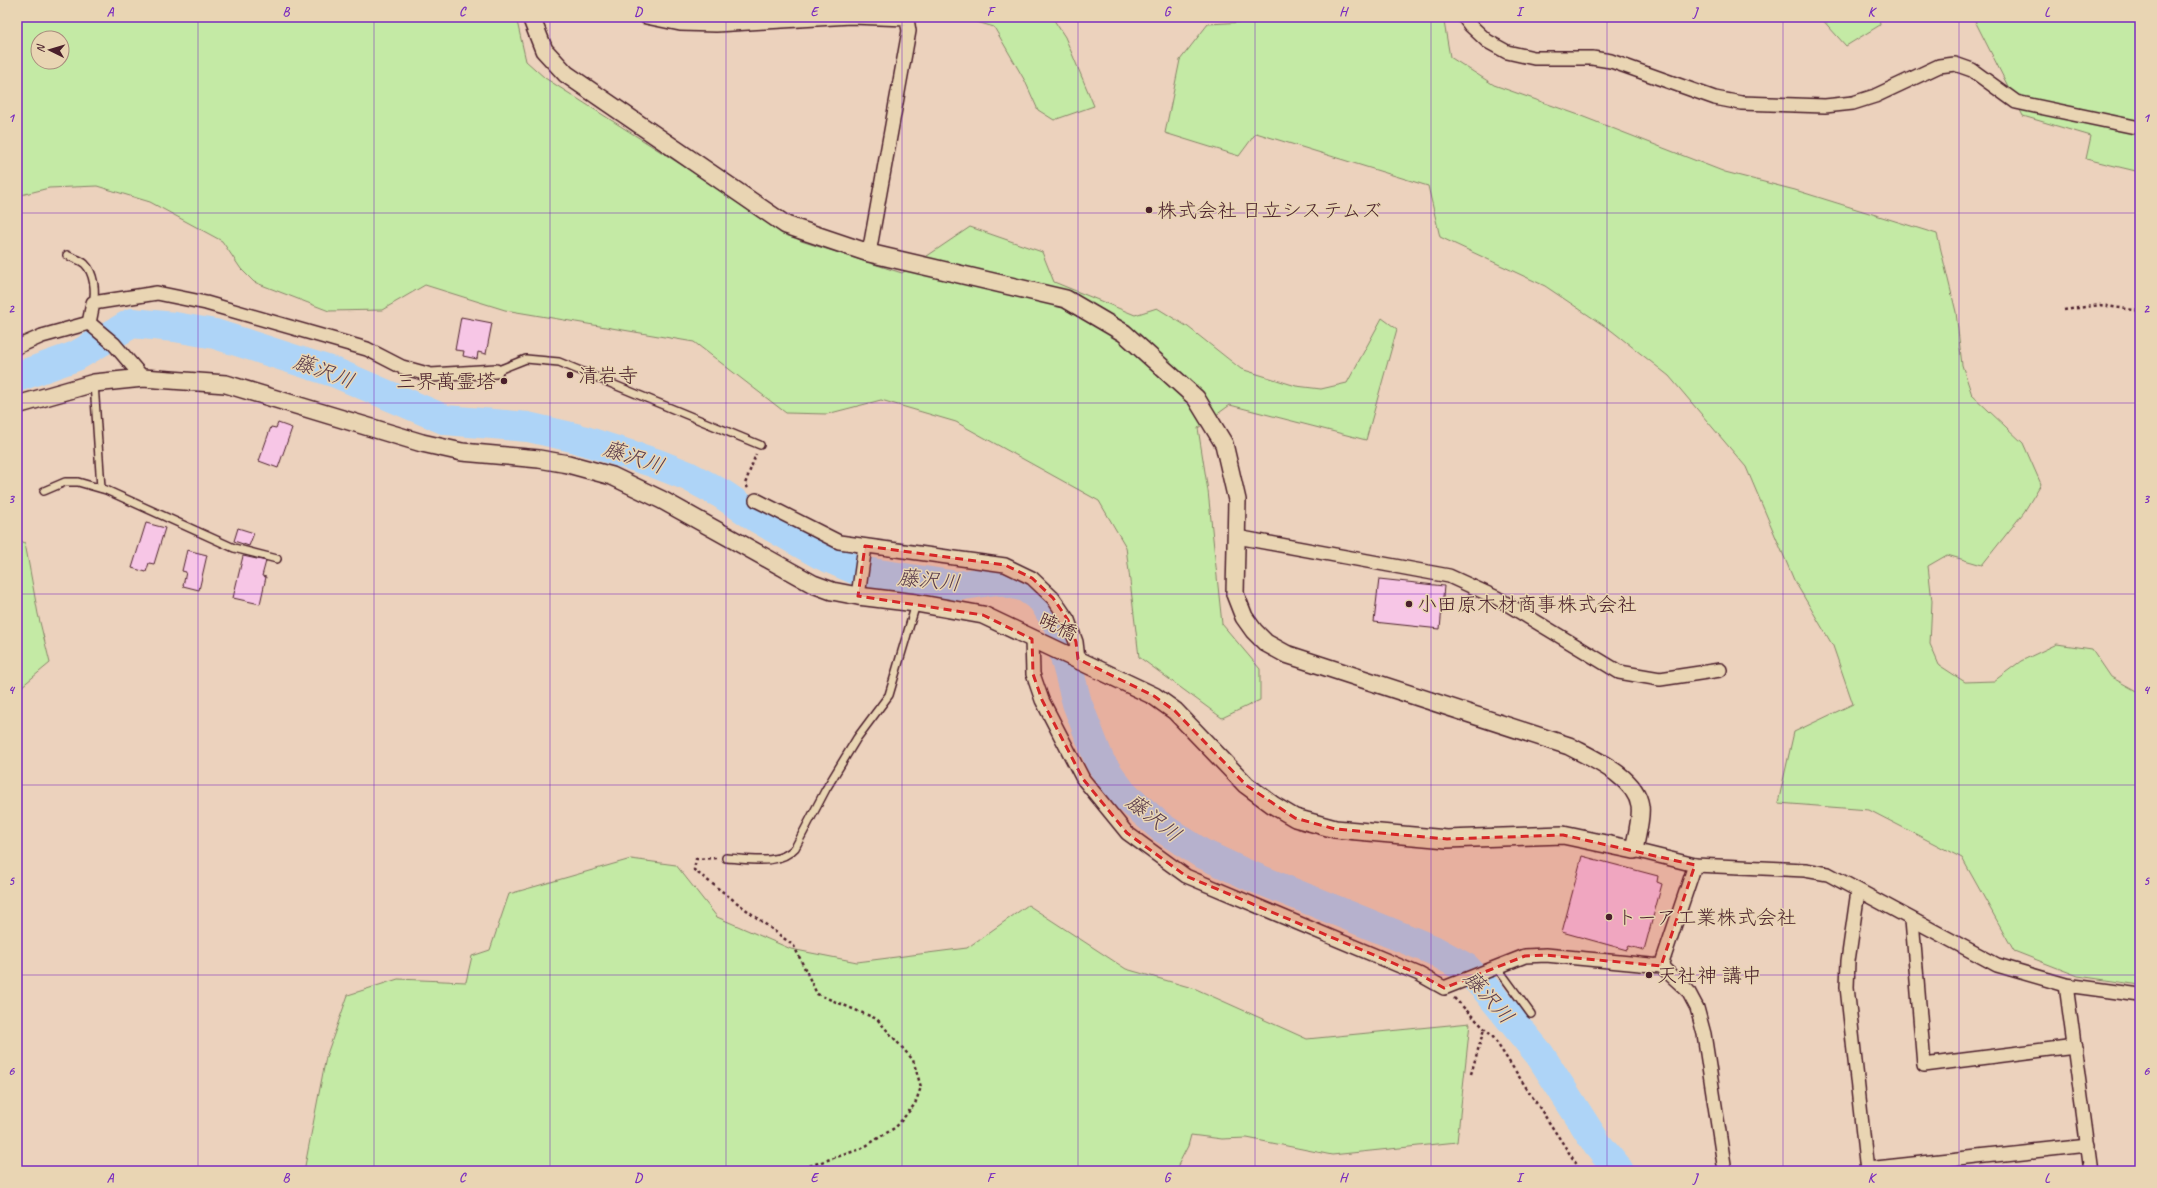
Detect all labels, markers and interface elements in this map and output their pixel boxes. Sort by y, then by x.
text: A [107,4,115,20]
text: B [283,4,291,20]
text: C [459,4,467,20]
text: D [634,4,643,20]
text: E [811,4,820,20]
text: F [987,4,996,20]
text: G [1164,4,1172,20]
text: H [1339,4,1349,20]
text: I [1516,4,1525,20]
text: J [1692,4,1699,20]
text: K [1868,4,1878,20]
text: L [2044,4,2051,20]
north arrow [30,30,70,70]
text: N [33,43,47,53]
text: 1 [8,110,16,126]
text: 1 [2143,110,2151,126]
place label: 株式会社 日立システムズ [1157,198,1381,223]
marker: 株式会社 日立システムズ [1144,205,1154,215]
text: 2 [8,301,15,317]
text: 2 [2143,301,2150,317]
water label: 藤沢川 [290,348,358,394]
place label: 清岩寺 [578,363,638,388]
place label: 三界萬霊塔 [396,369,496,394]
marker: 清岩寺 [565,370,575,380]
marker: 三界萬霊塔 [499,376,509,386]
water label: 藤沢川 [600,435,668,479]
text: 3 [8,491,15,507]
text: 3 [2143,491,2150,507]
water label: 藤沢川 [896,564,962,596]
place label: 小田原木材商事株式会社 [1417,592,1637,617]
marker: 小田原木材商事株式会社 [1404,599,1414,609]
street label: 暁橋 [1034,607,1081,646]
text: 4 [8,682,16,698]
text: 4 [2143,682,2151,698]
water label: 藤沢川 [1121,788,1187,848]
text: 5 [8,873,15,889]
text: 5 [2143,873,2150,889]
place label: トーア工業株式会社 [1617,905,1797,930]
marker: トーア工業株式会社 [1604,912,1614,922]
place label: 天社神 講中 [1657,963,1762,988]
water label: 藤沢川 [1458,965,1520,1029]
marker: 天社神 講中 [1644,970,1654,980]
text: 6 [8,1063,15,1079]
text: 6 [2143,1063,2150,1079]
text: A [107,1170,115,1186]
text: B [283,1170,291,1186]
text: C [459,1170,467,1186]
text: D [634,1170,643,1186]
text: E [811,1170,820,1186]
text: F [987,1170,996,1186]
text: G [1164,1170,1172,1186]
text: H [1339,1170,1349,1186]
text: I [1516,1170,1525,1186]
text: J [1692,1170,1699,1186]
text: K [1868,1170,1878,1186]
text: L [2044,1170,2051,1186]

